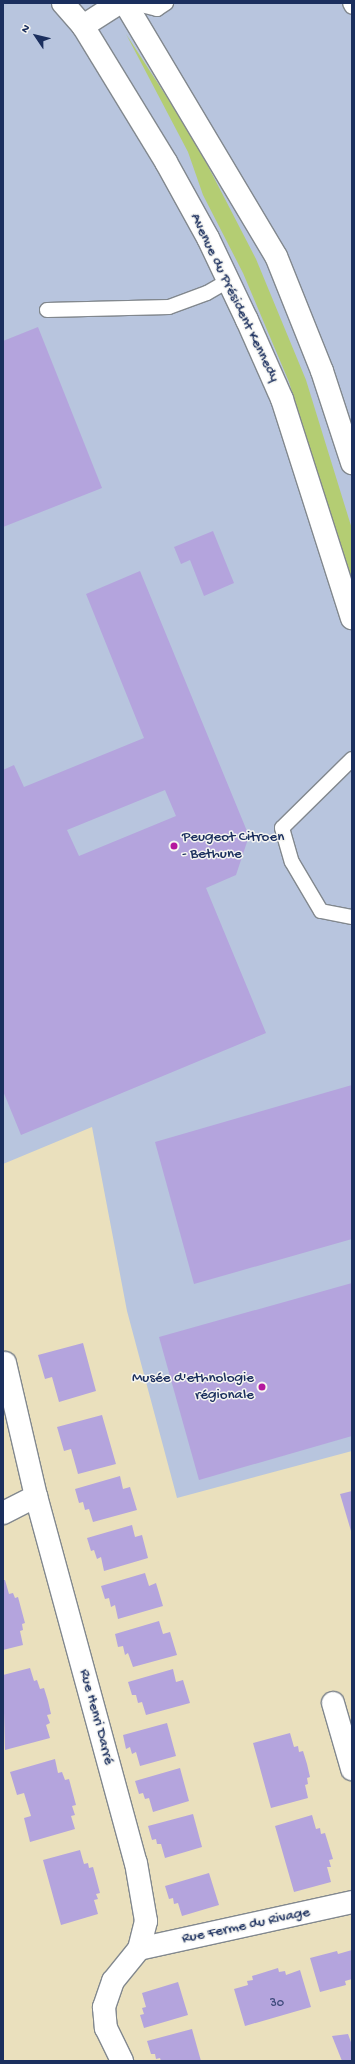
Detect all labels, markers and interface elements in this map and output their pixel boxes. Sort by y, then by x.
north arrow [16,16,56,56]
text: N [19,23,33,36]
street label: Avenue du Président Kennedy [185,211,283,385]
place label: Peugeot Citroen - Bethune [182,828,284,863]
marker: Peugeot Citroen - Bethune [169,841,179,851]
place label: Musée d'ethnologie régionale [132,1369,254,1404]
marker: Musée d'ethnologie régionale [257,1382,267,1392]
street label: Rue Henri Darré [75,1667,117,1767]
street label: Rue Ferme du Rivage [180,1904,312,1948]
house number: 30 [270,1996,284,2012]

